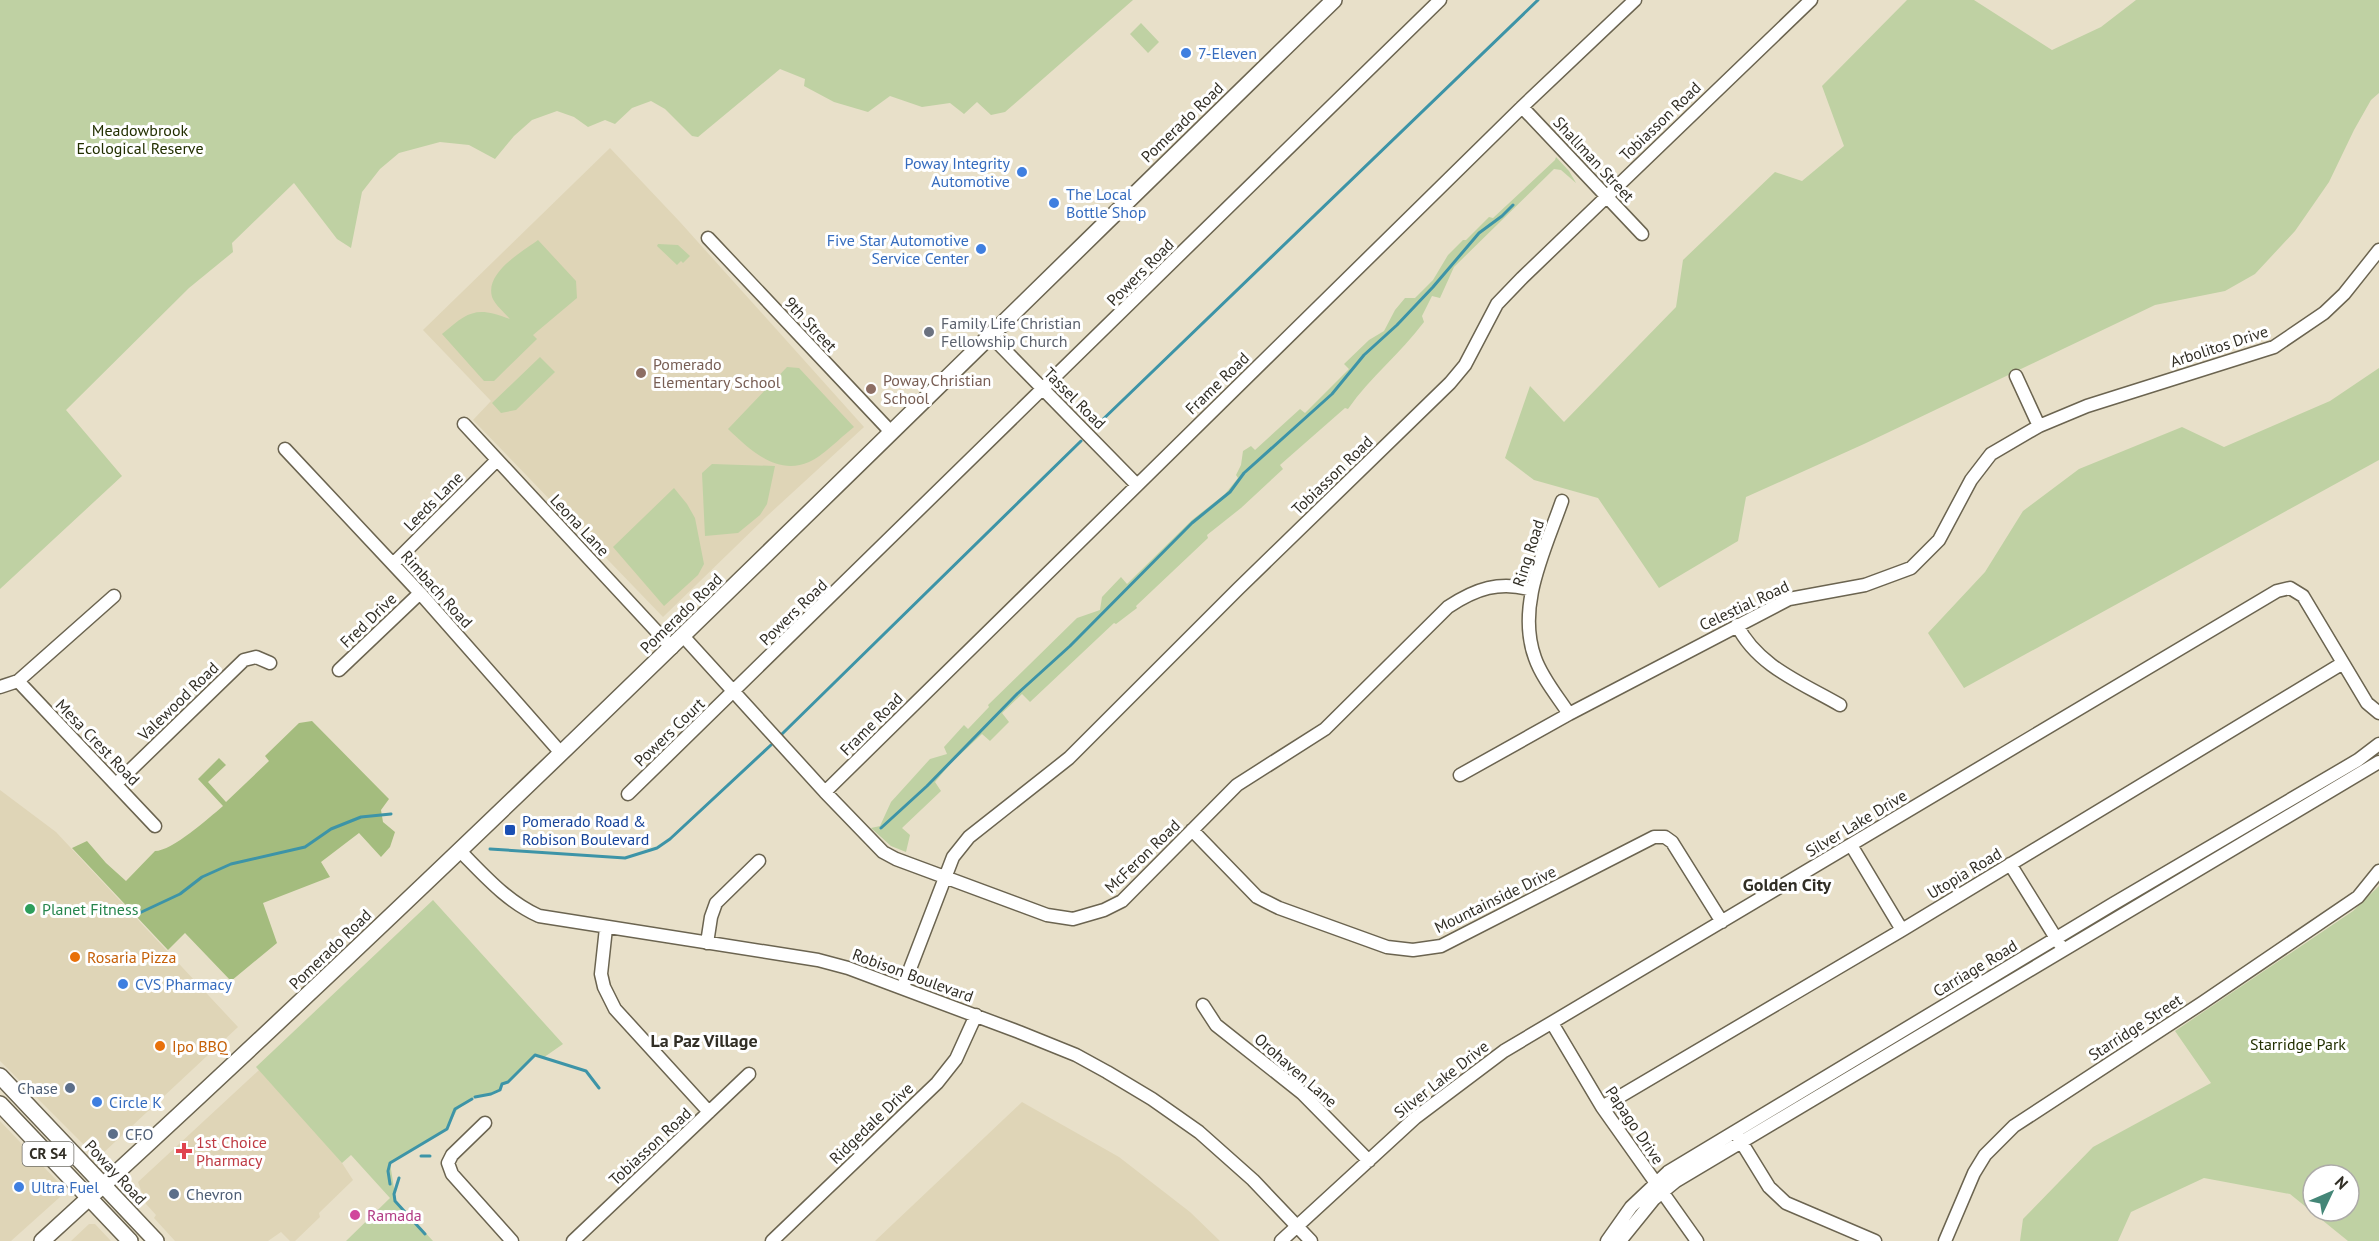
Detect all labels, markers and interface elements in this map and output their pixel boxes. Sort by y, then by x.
place label: 7-Eleven [1198,43,1257,63]
marker: 7-Eleven [1179,46,1193,60]
street label: Tobiasson Road [1615,77,1705,165]
street label: Pomerado Road [1137,78,1227,166]
street label: Shallman Street [1549,112,1639,206]
park label: Meadowbrook Ecological Reserve [76,120,204,158]
place label: Poway Integrity Automotive [905,153,1011,191]
marker: Poway Integrity Automotive [1015,165,1029,179]
place label: The Local Bottle Shop [1066,184,1146,222]
marker: The Local Bottle Shop [1047,196,1061,210]
place label: Five Star Automotive Service Center [827,230,970,268]
street label: Powers Road [1102,234,1178,310]
marker: Five Star Automotive Service Center [974,242,988,256]
street label: 9th Street [780,292,842,356]
place label: Family Life Christian Fellowship Church [941,313,1081,351]
street label: Arbolitos Drive [2168,321,2270,371]
marker: Family Life Christian Fellowship Church [922,325,936,339]
street label: Frame Road [1181,348,1253,418]
place label: Pomerado Elementary School [653,354,781,392]
street label: Tassel Road [1040,363,1110,433]
marker: Pomerado Elementary School [634,366,648,380]
place label: Poway Christian School [883,370,991,408]
marker: Poway Christian School [864,382,878,396]
street label: Tobiasson Road [1287,431,1377,519]
street label: Leeds Lane [399,467,467,535]
street label: Leona Lane [546,490,614,560]
street label: Ring Road [1508,517,1548,589]
street label: Rimbach Road [397,546,477,632]
street label: Pomerado Road [636,569,726,657]
street label: Powers Road [755,575,831,649]
street label: Celestial Road [1696,575,1792,635]
street label: Fred Drive [336,588,400,652]
street label: Valewood Road [133,658,222,745]
street label: Frame Road [835,688,907,760]
street label: Powers Court [630,693,709,770]
street label: Mesa Crest Road [52,695,144,789]
street label: Silver Lake Drive [1802,785,1910,861]
place label: Pomerado Road & Robison Boulevard [522,811,649,849]
street label: McFeron Road [1100,815,1184,897]
marker: Pomerado Road & Robison Boulevard [503,823,517,837]
street label: Utopia Road [1923,843,2005,903]
street label: Mountainside Drive [1431,861,1559,937]
district label: Golden City [1743,873,1832,896]
place label: Planet Fitness [42,899,139,919]
marker: Planet Fitness [23,902,37,916]
street label: Pomerado Road [285,905,375,993]
street label: Carriage Road [1929,935,2021,1001]
street label: Robison Boulevard [850,944,976,1006]
place label: Rosaria Pizza [87,947,176,967]
marker: Rosaria Pizza [68,950,82,964]
place label: CVS Pharmacy [135,974,233,994]
marker: CVS Pharmacy [116,977,130,991]
street label: Starridge Street [2084,989,2186,1065]
district label: La Paz Village [650,1029,758,1052]
street label: Orohaven Lane [1251,1029,1341,1111]
park label: Starridge Park [2250,1034,2346,1054]
place label: Ipo BBQ [172,1036,229,1056]
street label: Silver Lake Drive [1390,1036,1492,1122]
marker: Ipo BBQ [153,1039,167,1053]
place label: Chase [17,1078,58,1098]
street label: Ridgedale Drive [825,1078,917,1168]
marker: Chase [63,1081,77,1095]
street label: Papago Drive [1601,1082,1669,1168]
place label: Circle K [109,1092,162,1112]
marker: Circle K [90,1095,104,1109]
street label: Tobiasson Road [605,1103,695,1189]
place label: CFO [125,1124,153,1144]
marker: CFO [106,1127,120,1141]
place label: 1st Choice Pharmacy [196,1132,267,1170]
street label: Poway Road [81,1135,151,1209]
road number: CR S4 [22,1142,74,1166]
marker: 1st Choice Pharmacy [177,1144,191,1158]
north arrow [2301,1163,2361,1223]
text: N [2331,1172,2353,1193]
place label: Ultra Fuel [31,1177,99,1197]
marker: Ultra Fuel [12,1180,26,1194]
place label: Chevron [186,1184,242,1204]
marker: Chevron [167,1187,181,1201]
place label: Ramada [367,1205,422,1225]
marker: Ramada [348,1208,362,1222]

